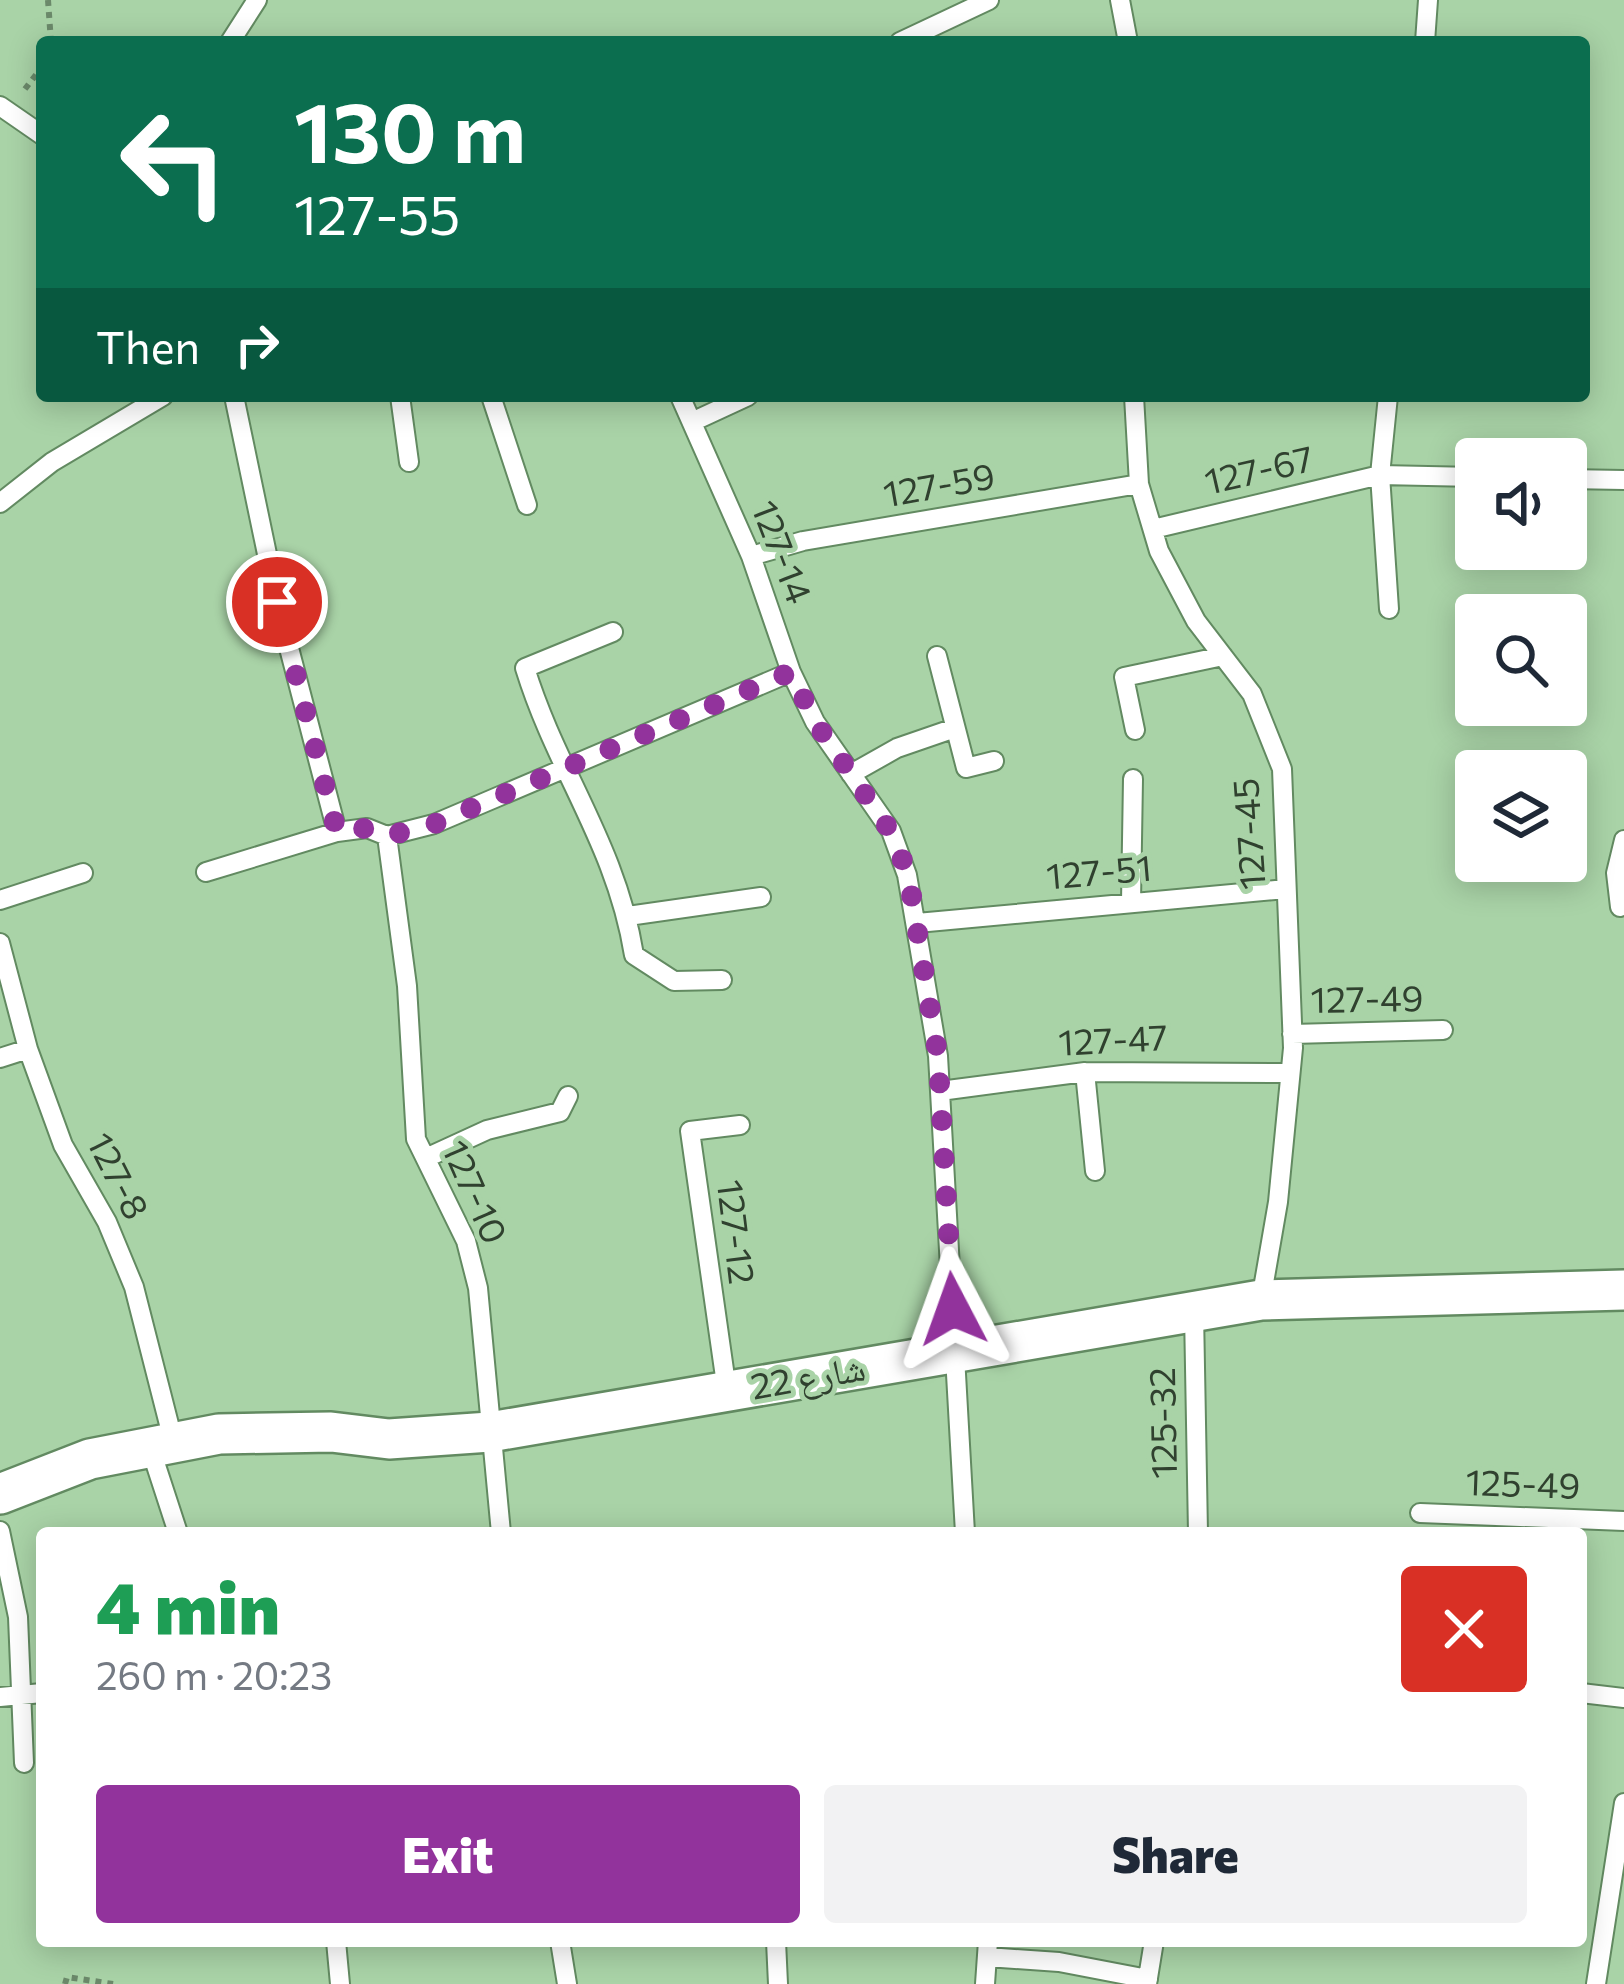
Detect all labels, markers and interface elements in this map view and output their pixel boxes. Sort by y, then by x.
text: 130 m [294,78,526,180]
icon: left [96,84,252,240]
text: 127-55 [294,180,460,246]
icon: right [224,312,290,378]
text: Then [96,318,200,373]
street label: 127-67 [1200,434,1317,502]
map controls [1455,438,1587,882]
button: sound [1455,438,1587,570]
street label: 127-59 [880,452,998,514]
street label: 127-14 [744,494,823,609]
pin [226,551,328,653]
icon: arrive [244,569,310,635]
button: search [1455,594,1587,726]
button: layers [1455,750,1587,882]
street label: 127-45 [1221,777,1273,891]
street label: 127-51 [1044,843,1153,897]
street label: 127-49 [1310,974,1424,1020]
street label: 127-47 [1057,1013,1169,1063]
street label: 127-8 [79,1124,160,1226]
street label: 127-10 [435,1133,519,1250]
street label: 127-12 [710,1177,766,1286]
position arrow [890,1246,1016,1372]
street label: شارع 22 [747,1343,869,1410]
street label: 125-32 [1138,1367,1184,1479]
street label: 125-49 [1465,1458,1581,1506]
text: 4 min [96,1561,280,1649]
button: close [1401,1566,1527,1692]
text: 260 m · 20:23 [96,1650,332,1698]
button: Exit [96,1785,800,1923]
button: Share [824,1785,1527,1923]

